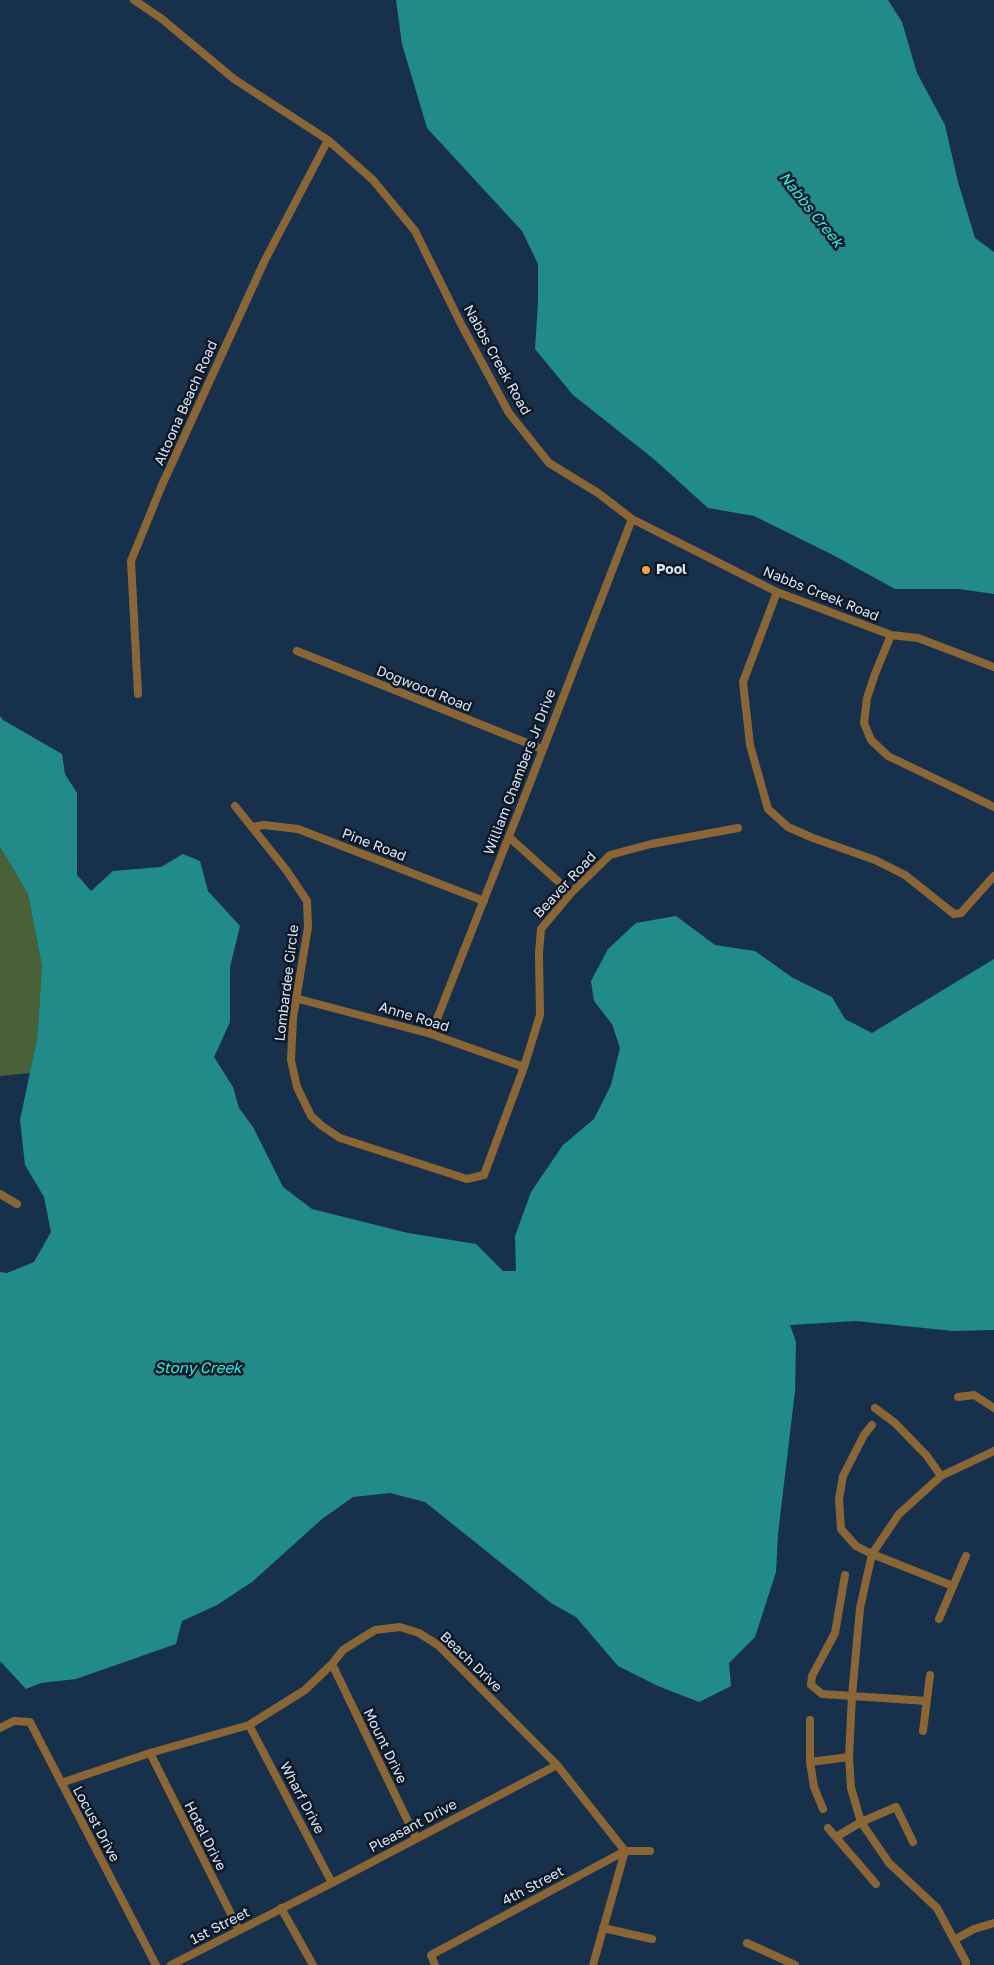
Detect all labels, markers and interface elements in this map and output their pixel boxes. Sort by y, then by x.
water label: Nabbs Creek [775,169,847,251]
street label: Nabbs Creek Road [460,302,534,418]
street label: Altoona Beach Road [151,338,221,468]
place label: Pool [656,562,687,578]
street label: Nabbs Creek Road [761,563,881,625]
marker: Pool [640,564,652,576]
street label: Dogwood Road [374,662,474,716]
street label: William Chambers Jr Drive [481,687,559,857]
street label: Pine Road [340,825,408,865]
street label: Beaver Road [530,849,600,921]
street label: Lombardee Circle [272,924,302,1042]
street label: Anne Road [377,998,451,1036]
water label: Stony Creek [154,1359,242,1377]
street label: Beach Drive [436,1628,506,1696]
street label: Mount Drive [360,1706,410,1786]
street label: Wharf Drive [276,1759,328,1837]
street label: Locust Drive [69,1783,123,1865]
street label: Pleasant Drive [366,1796,460,1856]
street label: Hotel Drive [180,1799,230,1873]
street label: 4th Street [499,1863,567,1909]
street label: 1st Street [187,1904,253,1948]

